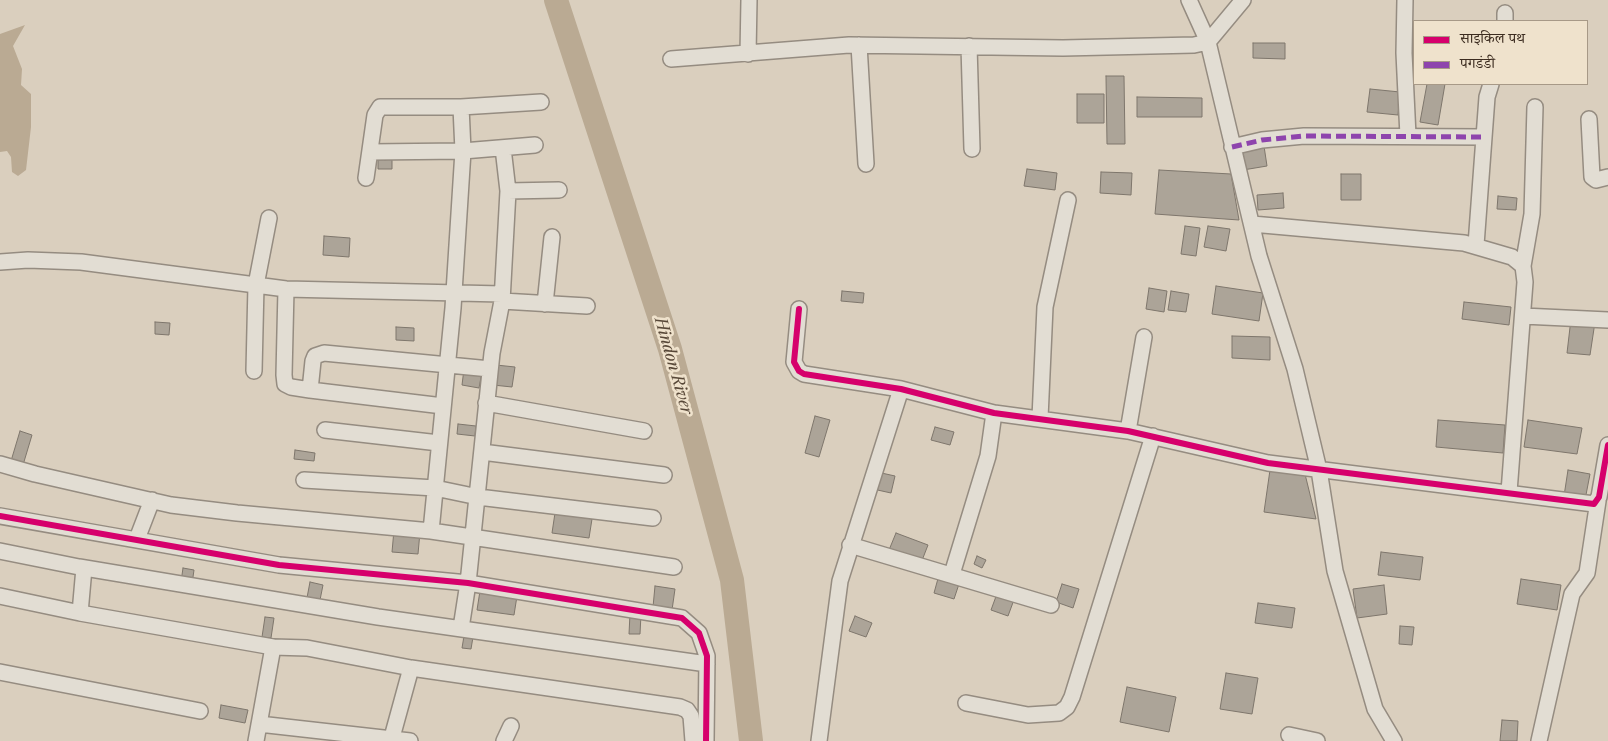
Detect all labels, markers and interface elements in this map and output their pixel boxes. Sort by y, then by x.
legend [1413,20,1588,85]
text: साइकिल पथ [1460,28,1525,47]
text: पगडंडी [1460,53,1495,72]
water label: Hindon River [650,315,696,417]

